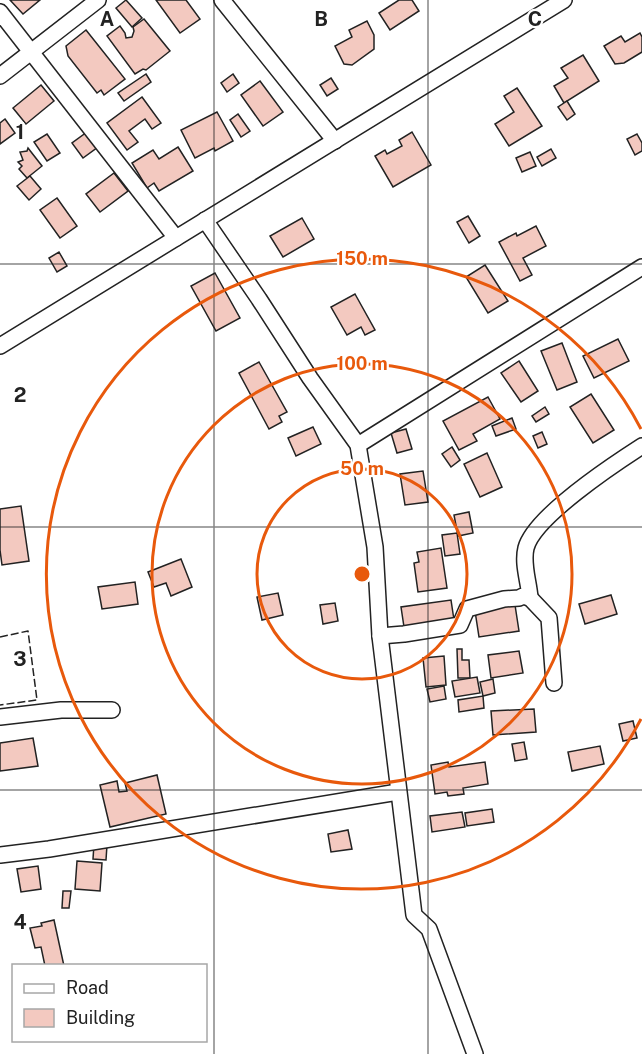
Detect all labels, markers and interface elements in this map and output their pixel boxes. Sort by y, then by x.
text: A [100,7,114,31]
text: B [314,7,328,31]
text: C [528,7,542,31]
text: 1 [16,120,24,144]
text: 150 m [336,248,388,269]
text: 100 m [336,353,388,374]
text: 2 [14,383,26,407]
text: 50 m [340,458,384,479]
centre of rings [352,564,372,584]
text: 3 [13,647,27,671]
text: 4 [13,910,27,934]
legend [12,964,207,1042]
text: Road [66,977,109,998]
text: Building [66,1007,135,1028]

